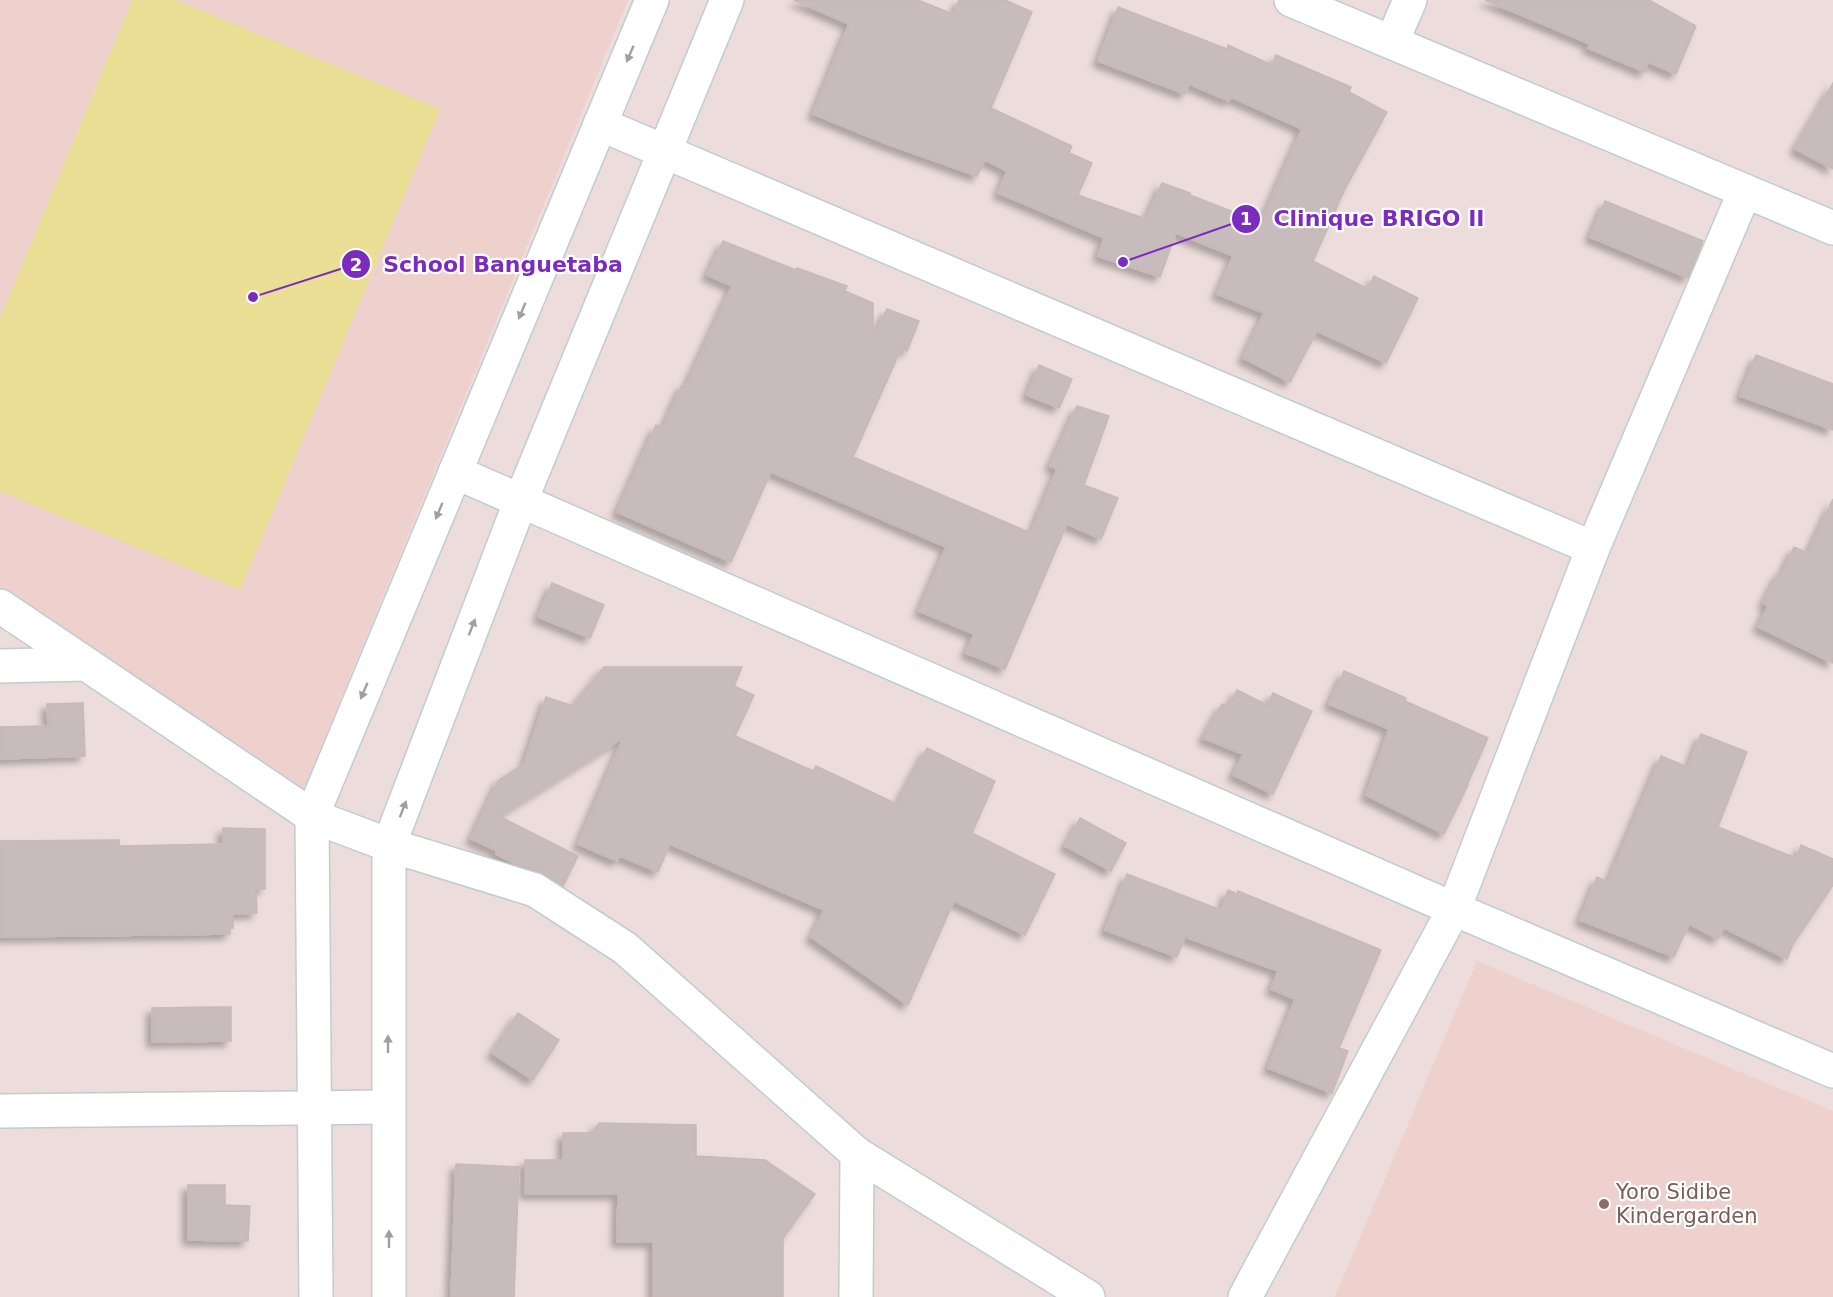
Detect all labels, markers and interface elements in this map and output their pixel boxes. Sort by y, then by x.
one-way arrow [625,45,634,63]
callout: Clinique BRIGO II [1231,199,1497,239]
text: Clinique BRIGO II [1273,206,1485,231]
text: 1 [1240,208,1252,229]
callout: School Banguetaba [341,244,635,284]
text: School Banguetaba [383,252,623,277]
text: 2 [350,254,362,275]
one-way arrow [517,303,527,321]
one-way arrow [434,502,444,520]
one-way arrow [468,618,477,636]
one-way arrow [359,682,368,700]
one-way arrow [398,800,408,818]
one-way arrow [384,1034,393,1053]
place label: Yoro Sidibe Kindergarden [1615,1180,1757,1228]
marker: Yoro Sidibe Kindergarden [1597,1197,1611,1211]
one-way arrow [384,1229,394,1248]

